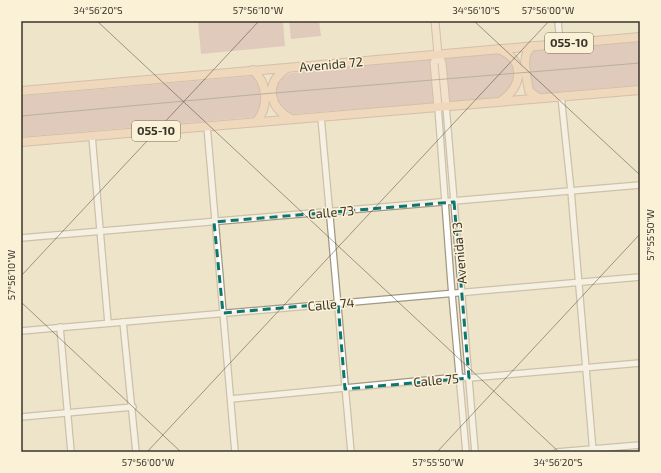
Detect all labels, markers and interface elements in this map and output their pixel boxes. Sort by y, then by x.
text: 34°56'20"S [73,4,123,16]
text: 57°56'10"W [233,4,284,16]
text: 34°56'10"S [452,4,500,16]
text: 57°56'00"W [522,4,575,16]
road number: 055-10 [545,33,593,53]
street label: Avenida 72 [299,53,363,75]
road number: 055-10 [132,121,180,141]
street label: Calle 73 [307,202,355,222]
text: 57°55'50"W [644,209,656,261]
street label: Avenida 13 [448,221,470,285]
text: 57°56'10"W [5,249,17,300]
street label: Calle 74 [307,294,355,314]
street label: Calle 75 [412,370,460,390]
text: 57°56'00"W [122,456,175,468]
text: 57°55'50"W [412,456,464,468]
text: 34°56'20"S [533,456,583,468]

